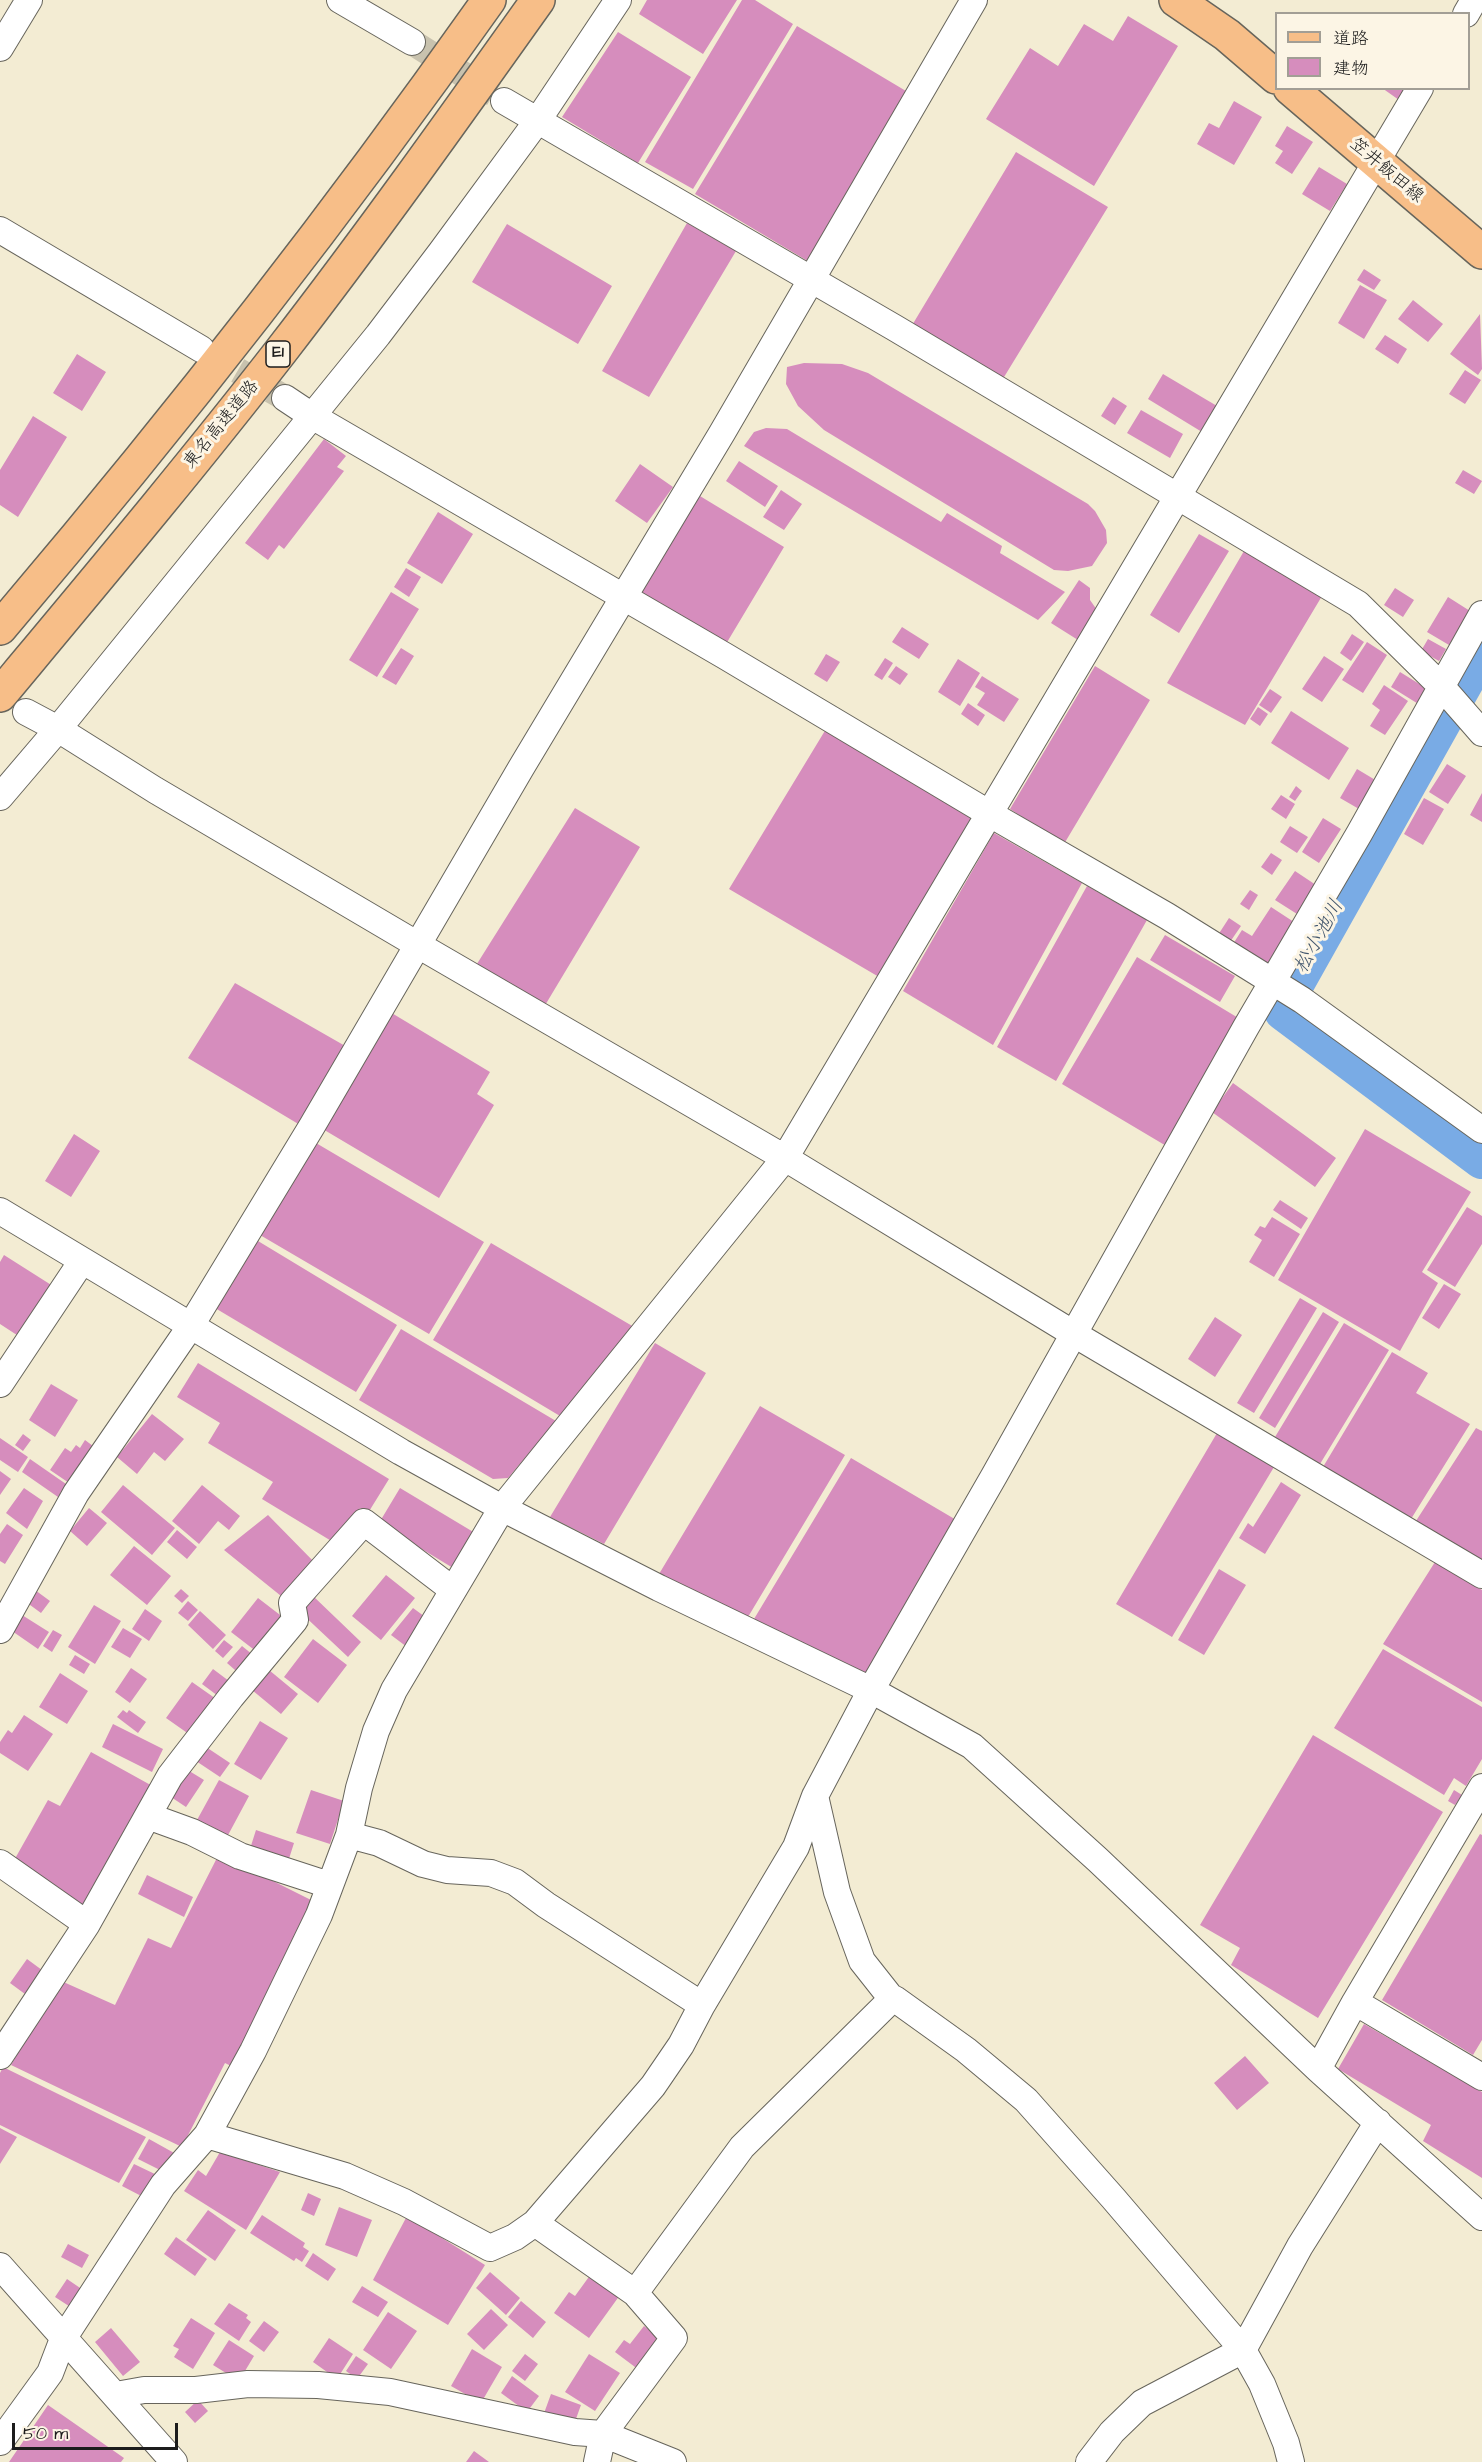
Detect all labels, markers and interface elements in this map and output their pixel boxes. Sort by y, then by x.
legend [1275,12,1470,90]
text: 道路 [1333,26,1369,51]
text: 建物 [1333,56,1369,81]
street label: 笠井飯田線 [1345,134,1427,208]
road number: E1 [266,341,290,367]
street label: 東名高速道路 [180,376,264,474]
water label: 松小池川 [1290,896,1350,978]
scale bar [15,2411,182,2449]
text: 50 m [23,2421,68,2446]

